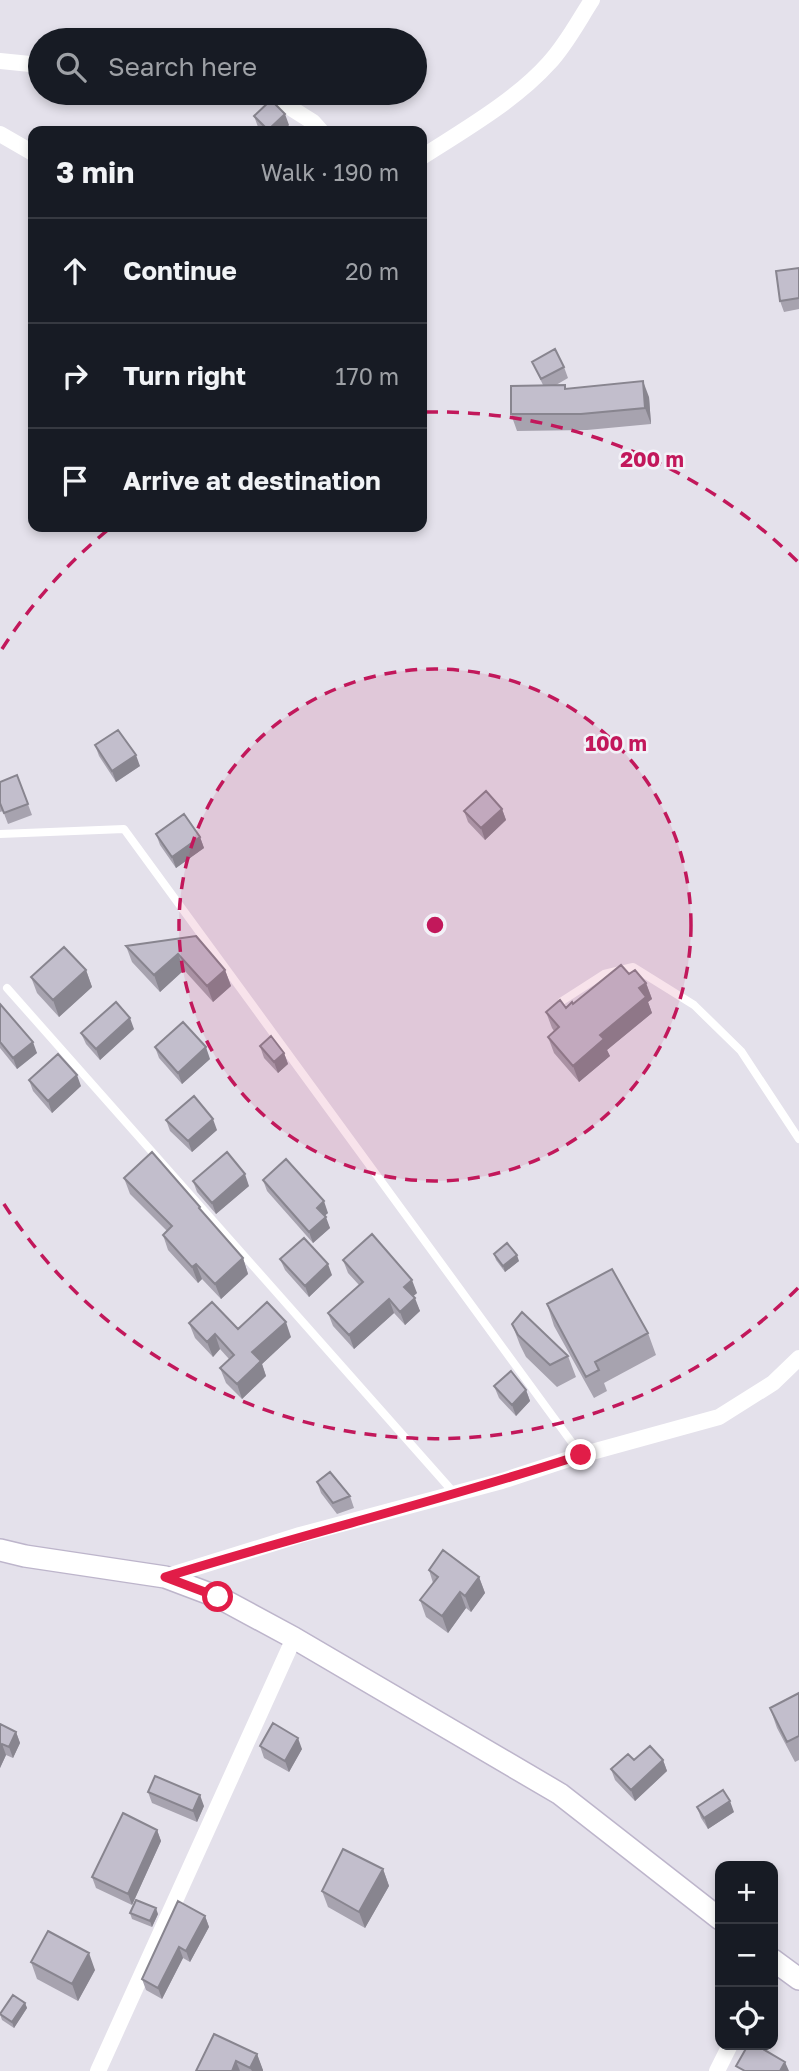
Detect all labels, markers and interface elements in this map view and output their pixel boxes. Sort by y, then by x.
search box [28,28,427,105]
icon: search [52,48,90,86]
text: Search here [108,51,257,82]
text: 3 min [56,154,134,190]
text: Walk · 190 m [261,158,399,186]
icon: ahead [56,252,94,290]
text: Continue [123,255,237,286]
text: 20 m [345,257,399,285]
icon: right [56,357,94,395]
text: Turn right [123,360,246,391]
text: 170 m [335,362,399,390]
text: 200 m [620,446,684,472]
icon: arrive [56,462,94,500]
text: Arrive at destination [123,465,381,496]
text: 100 m [585,730,647,756]
centre of rings [423,913,447,937]
route end [565,1439,596,1470]
route start [202,1581,233,1612]
map controls [715,1861,778,2050]
button: + [715,1861,778,1924]
button: − [715,1924,778,1987]
button: locate [715,1987,778,2050]

